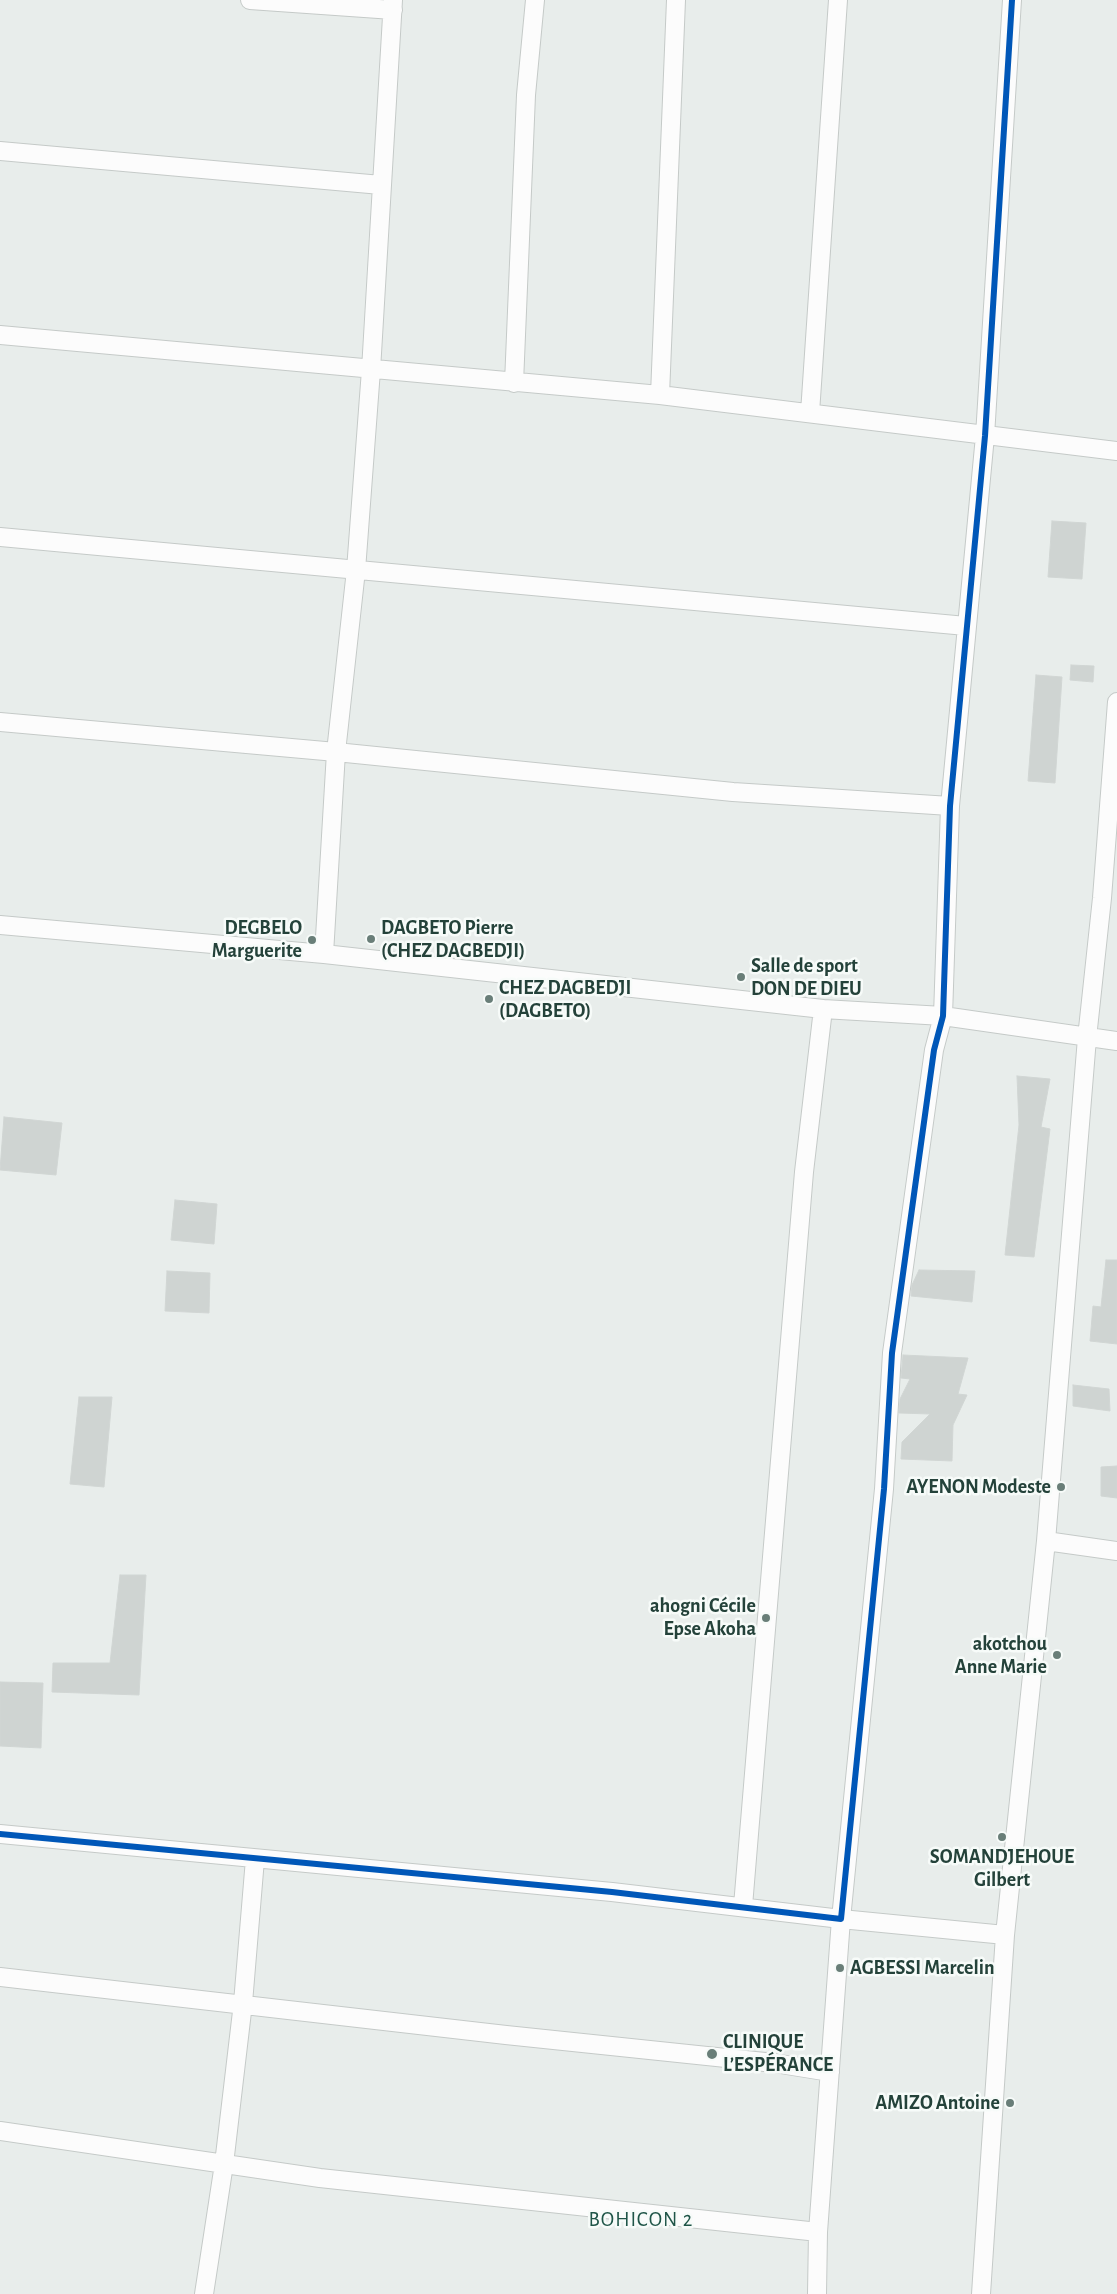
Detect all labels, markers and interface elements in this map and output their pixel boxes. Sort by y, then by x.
place label: DEGBELO Marguerite [212,916,302,963]
place label: DAGBETO Pierre (CHEZ DAGBEDJI) [381,916,525,963]
marker: DAGBETO Pierre (CHEZ DAGBEDJI) [365,933,377,945]
marker: DEGBELO Marguerite [306,934,318,946]
place label: Salle de sport DON DE DIEU [751,954,862,1001]
marker: Salle de sport DON DE DIEU [735,971,747,983]
place label: CHEZ DAGBEDJI (DAGBETO) [499,976,631,1023]
marker: CHEZ DAGBEDJI (DAGBETO) [483,993,495,1005]
place label: AYENON Modeste [906,1475,1051,1499]
marker: AYENON Modeste [1055,1481,1067,1493]
place label: ahogni Cécile Epse Akoha [650,1594,756,1641]
marker: ahogni Cécile Epse Akoha [760,1612,772,1624]
place label: akotchou Anne Marie [955,1632,1047,1679]
marker: akotchou Anne Marie [1051,1649,1063,1661]
marker: SOMANDJEHOUE Gilbert [996,1831,1008,1843]
place label: SOMANDJEHOUE Gilbert [930,1845,1074,1892]
place label: AGBESSI Marcelin [850,1956,995,1980]
marker: AGBESSI Marcelin [834,1962,846,1974]
place label: CLINIQUE L’ESPÉRANCE [723,2030,833,2077]
marker: CLINIQUE L’ESPÉRANCE [705,2047,719,2061]
place label: AMIZO Antoine [875,2091,1000,2115]
marker: AMIZO Antoine [1004,2097,1016,2109]
district label: BOHICON 2 [587,2207,695,2233]

